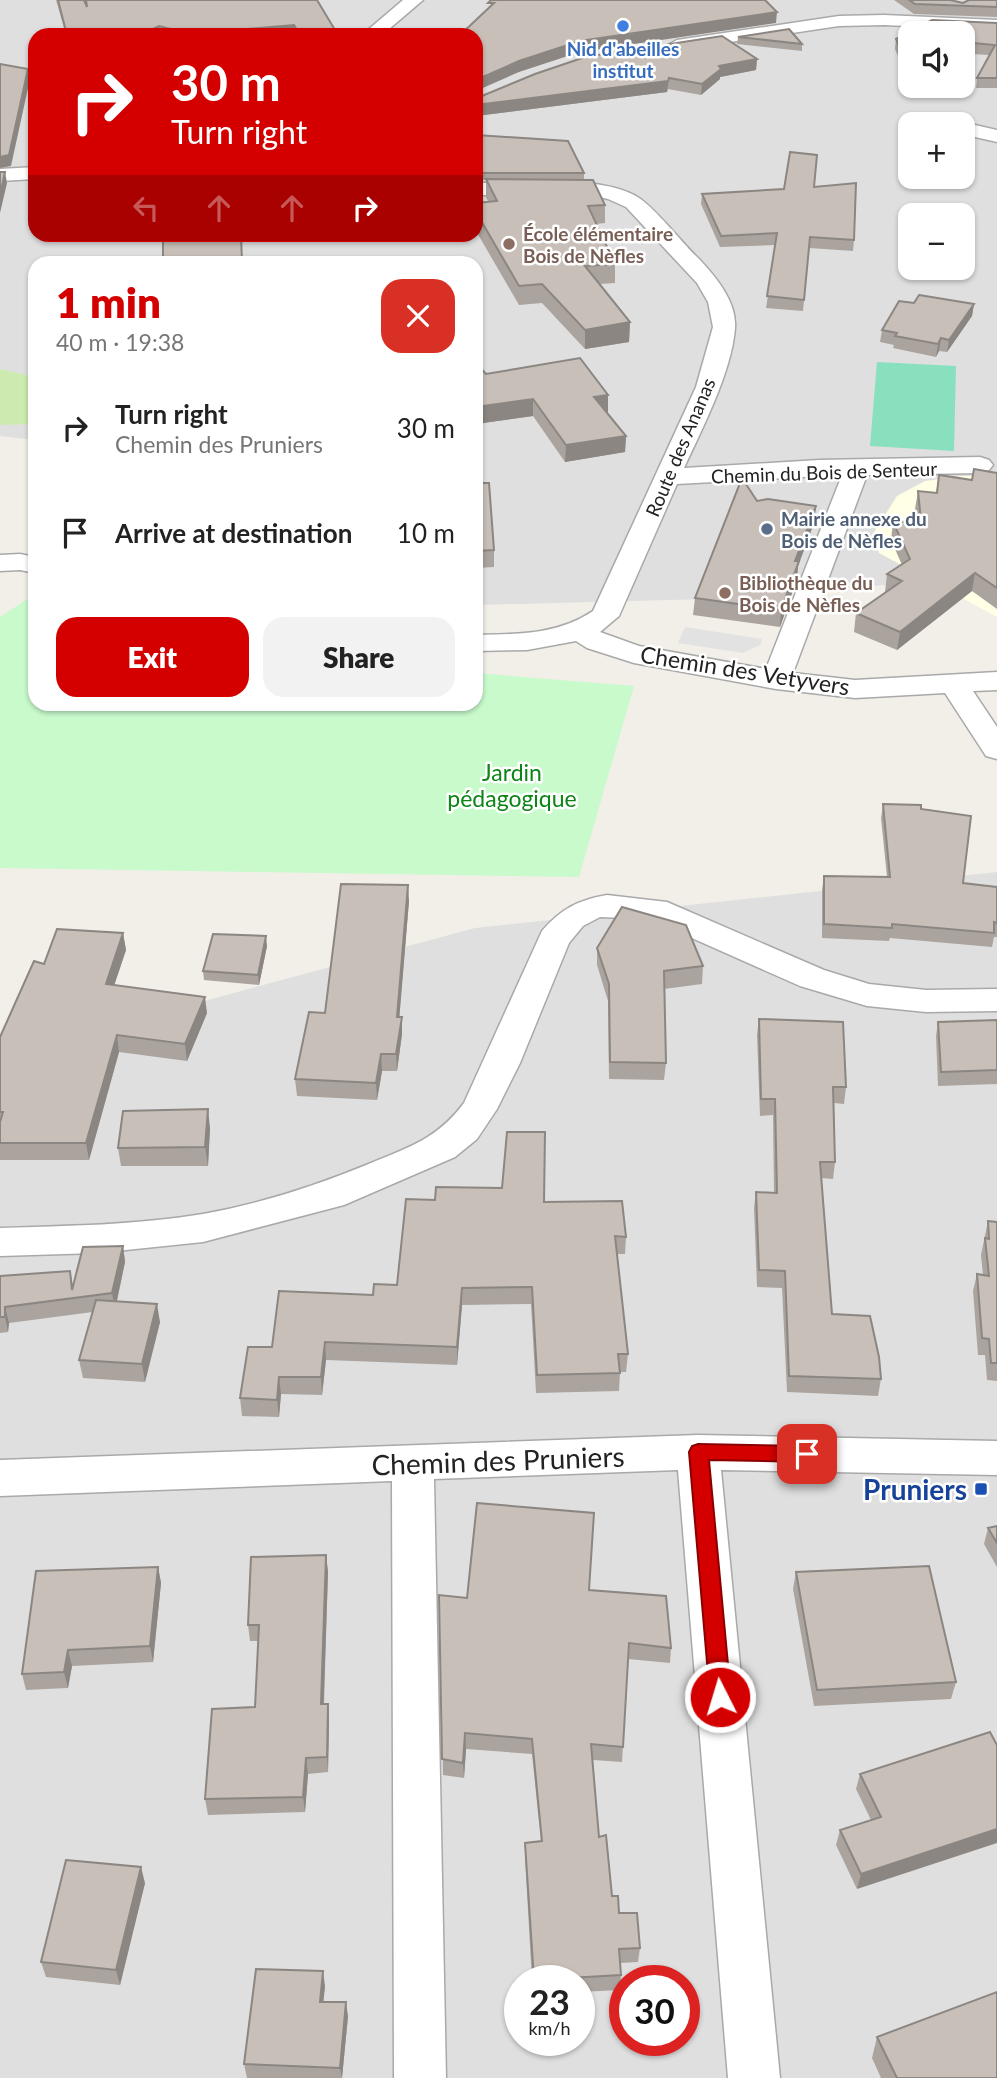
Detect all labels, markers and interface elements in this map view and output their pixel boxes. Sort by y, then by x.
marker: Nid d'abeilles institut [615,18,631,34]
map controls [898,21,975,280]
button: sound [898,21,975,98]
place label: Nid d'abeilles institut [567,37,679,82]
text: 30 m [171,53,281,111]
icon: right [56,56,147,147]
text: Turn right [171,112,307,151]
button: + [898,112,975,189]
icon: left [127,189,165,227]
icon: ahead [200,189,238,227]
icon: ahead [273,189,311,227]
icon: right [346,189,384,227]
button: − [898,203,975,280]
place label: École élémentaire Bois de Nèfles [523,222,673,267]
marker: École élémentaire Bois de Nèfles [501,236,517,252]
text: 1 min [56,277,161,327]
button: close [381,279,455,353]
text: 40 m · 19:38 [56,328,184,356]
street label: Route des Ananas [640,374,720,520]
text: Turn right [115,398,228,430]
icon: right [56,409,94,447]
text: 30 m [397,412,455,444]
text: Chemin des Pruniers [115,430,323,458]
street label: Chemin du Bois de Senteur [711,457,938,487]
place label: Mairie annexe du Bois de Nèfles [781,507,927,552]
icon: arrive [56,514,94,552]
text: Arrive at destination [115,517,352,549]
text: 10 m [397,517,455,549]
marker: Mairie annexe du Bois de Nèfles [759,521,775,537]
place label: Bibliothèque du Bois de Nèfles [739,571,873,616]
marker: Bibliothèque du Bois de Nèfles [717,585,733,601]
button: Exit [56,617,249,697]
button: Share [263,617,455,697]
street label: Chemin des Vetyvers [638,640,852,700]
park label: Jardin pédagogique [447,758,577,812]
pin [777,1424,837,1484]
icon: arrive [788,1435,826,1473]
street label: Chemin des Pruniers [371,1439,625,1481]
place label: Pruniers [863,1472,967,1506]
marker: Pruniers [973,1481,989,1497]
position arrow [683,1660,757,1734]
speed limit sign: 30 [609,1965,700,2056]
text: 23 [529,1980,570,2022]
text: km/h [528,2017,571,2039]

